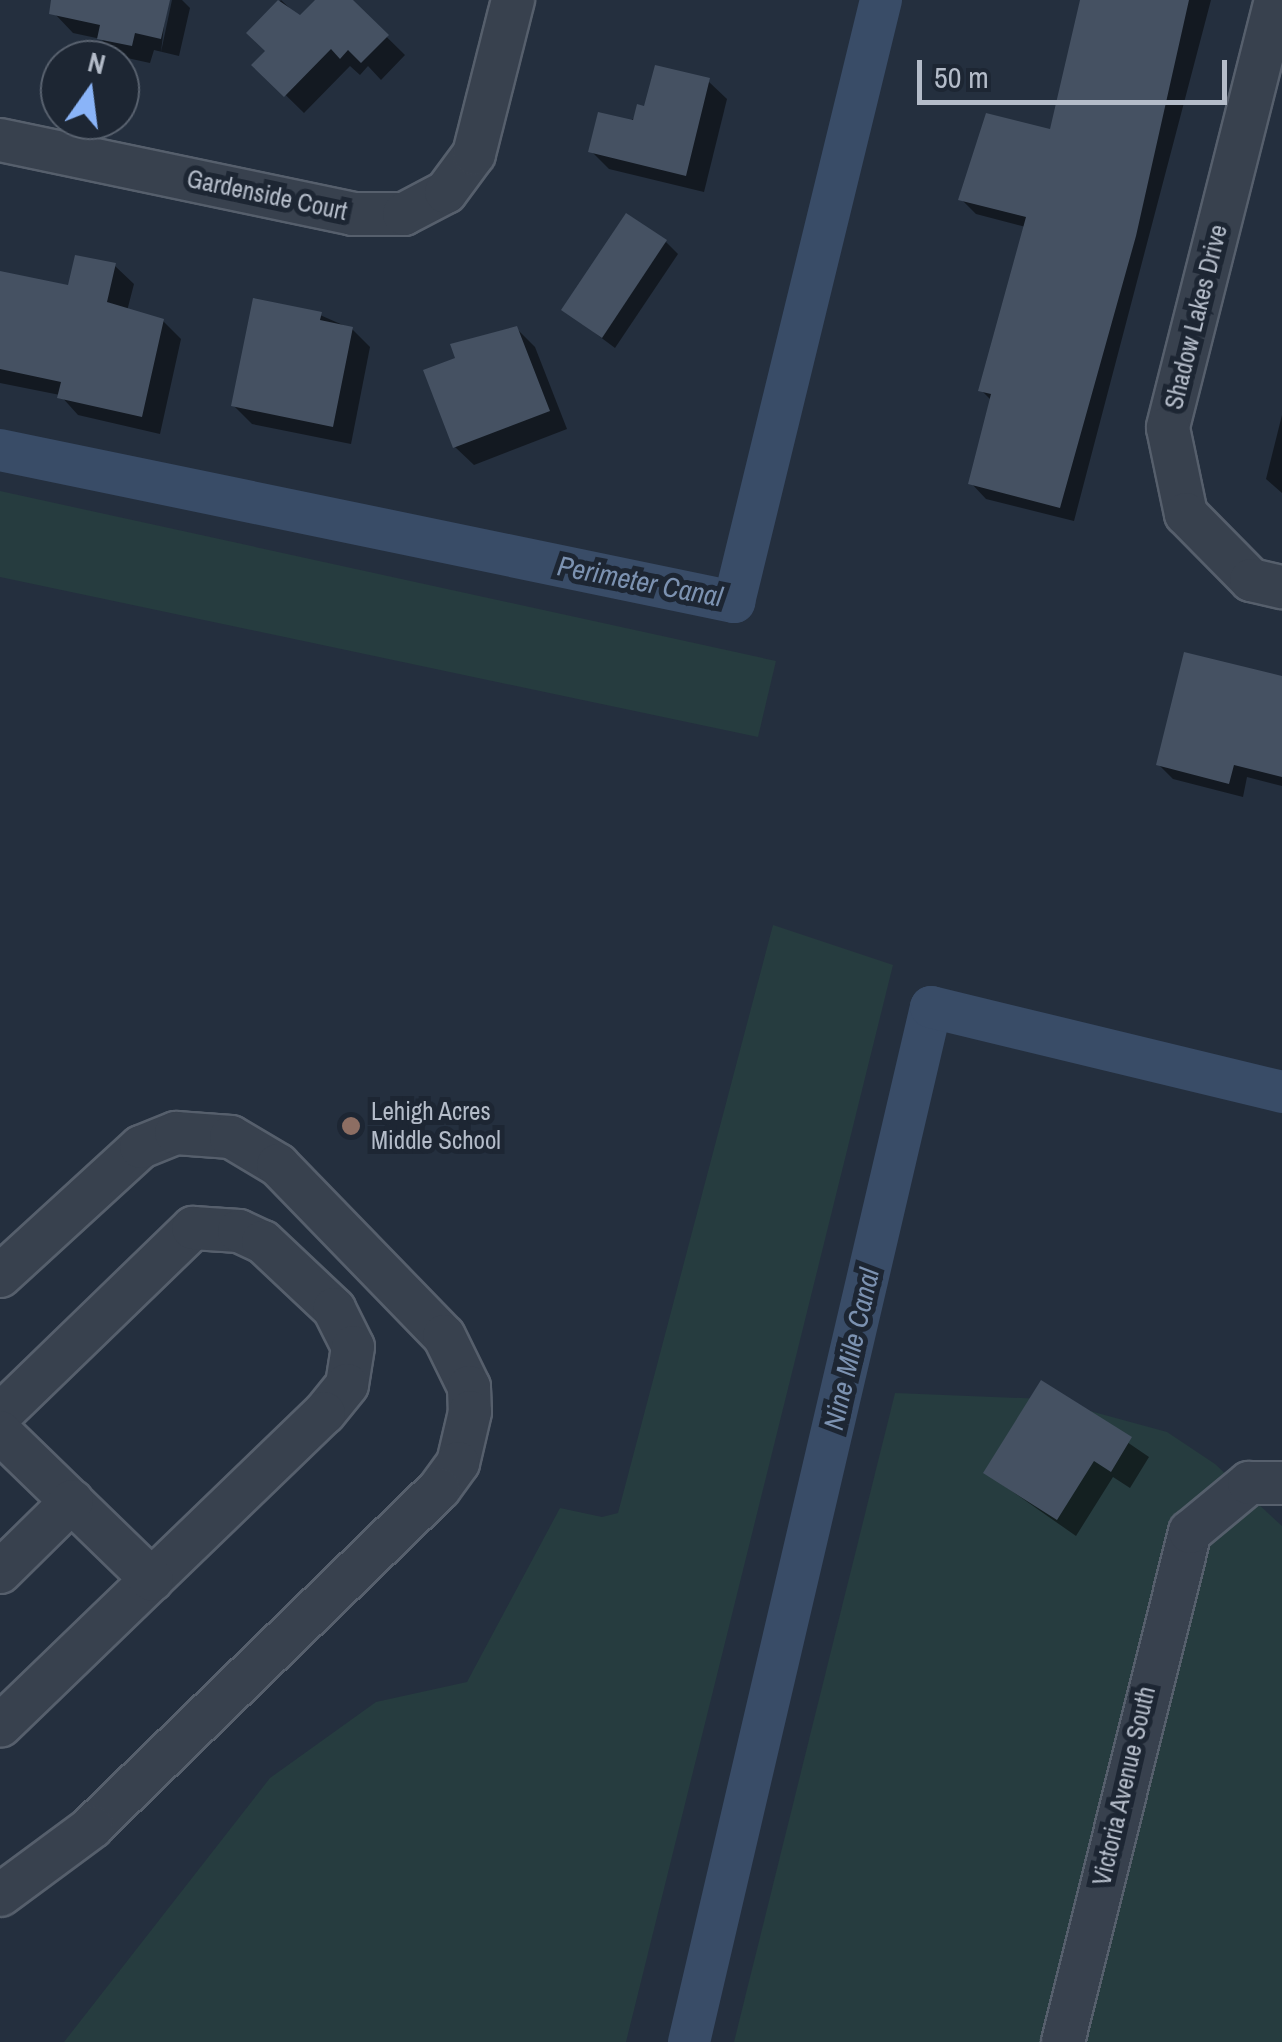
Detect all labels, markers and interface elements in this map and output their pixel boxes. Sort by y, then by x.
north arrow [40,40,140,140]
scale bar [922,40,1232,102]
text: N [84,42,109,83]
text: 50 m [934,57,989,97]
street label: Gardenside Court [184,163,350,227]
street label: Shadow Lakes Drive [1159,222,1233,412]
water label: Perimeter Canal [555,549,725,613]
place label: Lehigh Acres Middle School [371,1097,501,1156]
marker: Lehigh Acres Middle School [340,1115,362,1137]
water label: Nine Mile Canal [816,1265,886,1433]
street label: Victoria Avenue South [1086,1683,1162,1889]

